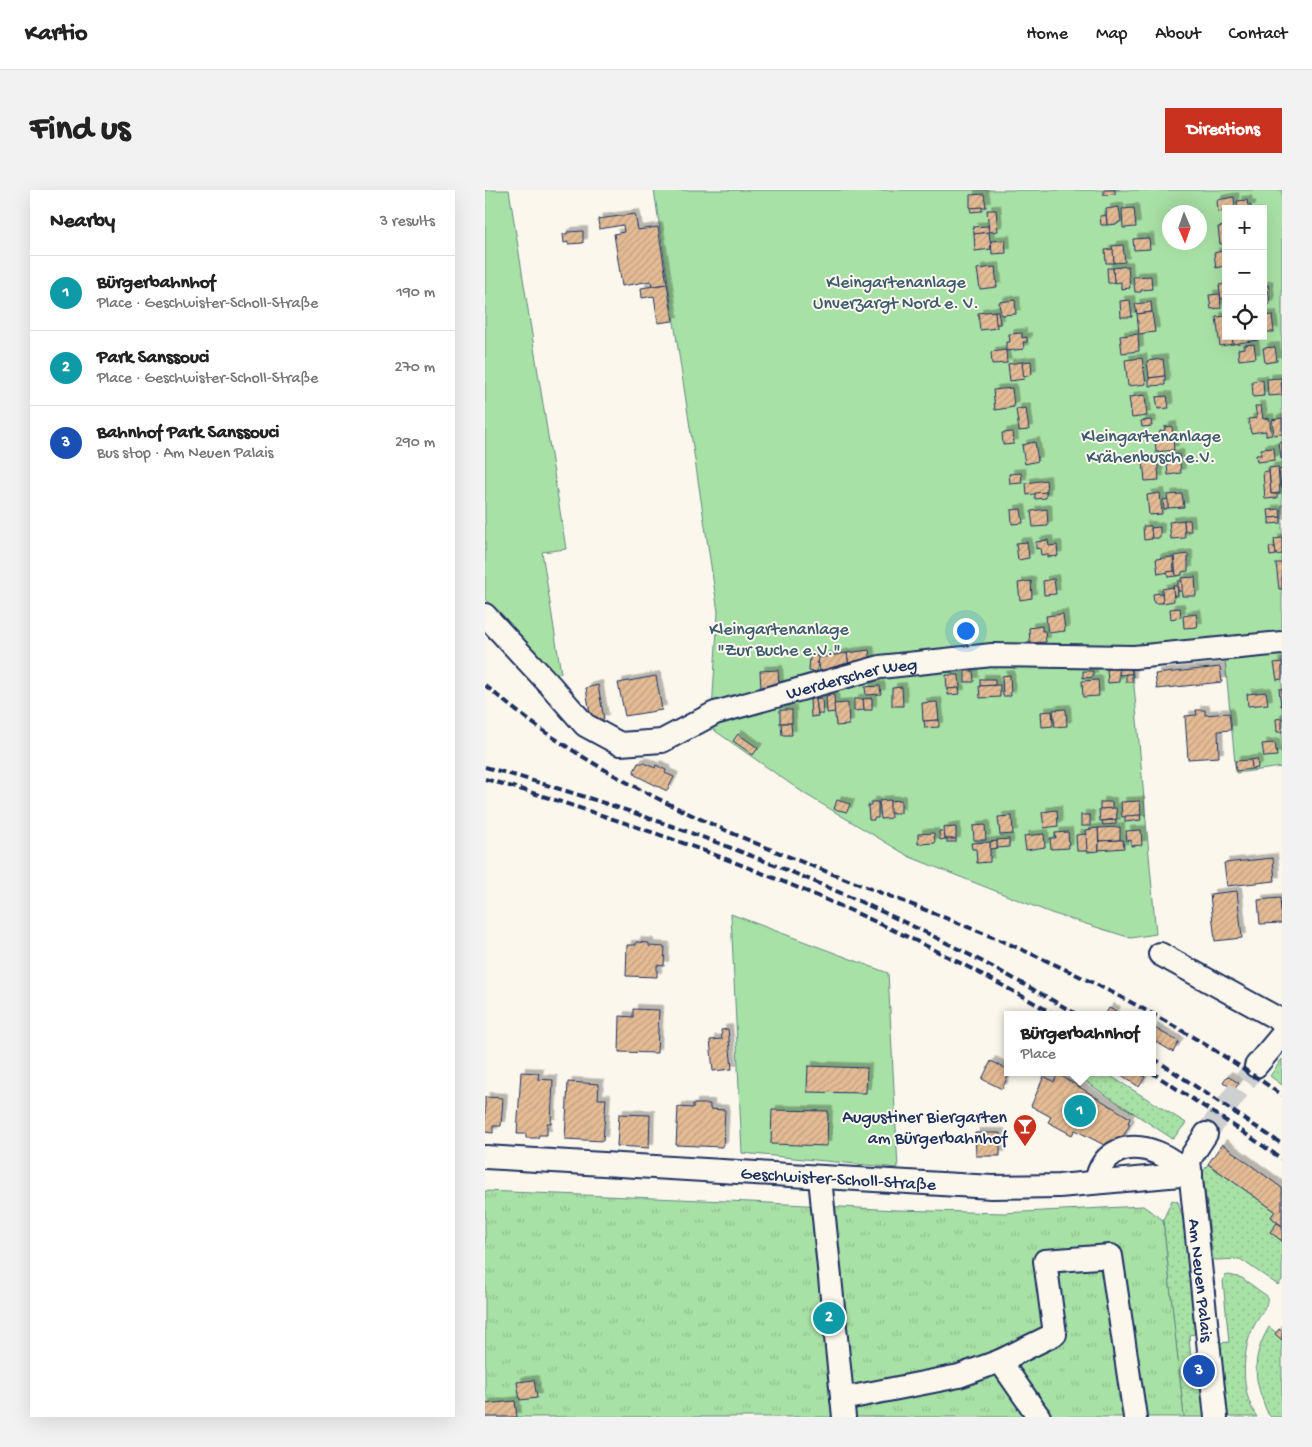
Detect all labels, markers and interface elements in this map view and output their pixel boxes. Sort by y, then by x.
text: Kartio [25,20,88,49]
text: Home [1026,24,1068,45]
text: Map [1096,24,1127,45]
text: About [1155,24,1201,45]
text: Contact [1229,24,1287,45]
button: Directions [1165,108,1282,153]
text: Find us [30,110,130,151]
north arrow [1162,205,1207,250]
map controls [1222,205,1267,340]
button: + [1222,205,1267,250]
text: Nearby [50,210,115,235]
text: 3 results [380,213,435,232]
button: − [1222,250,1267,295]
text: Bürgerbahnhof [97,272,215,295]
park label: Kleingartenanlage Unverzargt Nord e. V. [813,273,979,315]
text: 1 [63,284,69,303]
text: 190 m [396,284,435,303]
text: Place · Geschwister-Scholl-Straße [97,295,318,314]
button: locate [1222,295,1267,340]
text: Park Sanssouci [97,347,209,370]
text: 2 [62,359,70,378]
text: 270 m [395,359,435,378]
text: Place · Geschwister-Scholl-Straße [97,370,318,389]
text: Bahnhof Park Sanssouci [97,422,279,445]
park label: Kleingartenanlage Krähenbusch e.V. [1081,427,1221,469]
text: 3 [62,434,70,453]
text: 290 m [395,434,435,453]
text: Bus stop · Am Neuen Palais [97,445,274,464]
your location [953,618,979,644]
park label: Kleingartenanlage "Zur Buche e.V." [709,620,849,662]
street label: Werderscher Weg [784,655,919,706]
popup [1004,1011,1156,1076]
text: Bürgerbahnhof [1021,1023,1139,1046]
text: Place [1021,1046,1056,1065]
pin: 1 [1064,1092,1096,1130]
place label: Augustiner Biergarten am Bürgerbahnhof [842,1108,1008,1150]
bar icon: Augustiner Biergarten am Bürgerbahnhof [1012,1113,1038,1147]
street label: Geschwister-Scholl-Straße [740,1164,937,1197]
street label: Am Neuen Palais [1182,1218,1216,1345]
pin: 2 [813,1299,845,1337]
pin: 3 [1183,1352,1215,1390]

